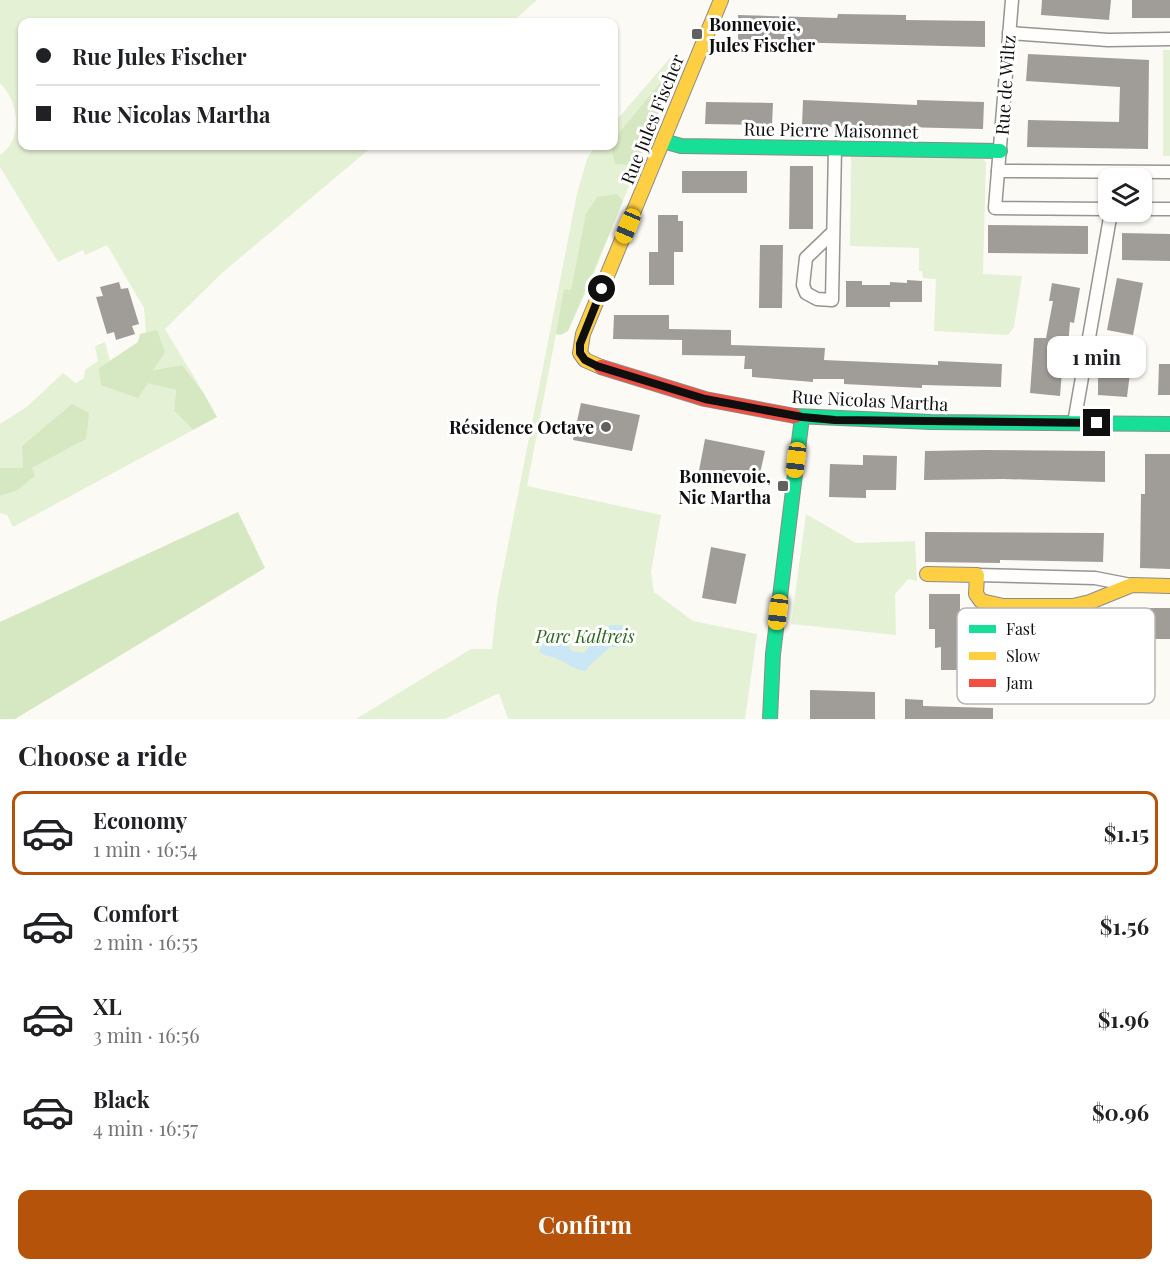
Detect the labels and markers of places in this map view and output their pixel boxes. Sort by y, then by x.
place label: Bonnevoie, Jules Fischer [708,12,816,57]
marker: Bonnevoie, Jules Fischer [690,27,704,41]
place label: Résidence Octave [449,415,594,439]
marker: Résidence Octave [599,420,613,434]
place label: Bonnevoie, Nic Martha [678,464,772,509]
marker: Bonnevoie, Nic Martha [776,479,790,493]

